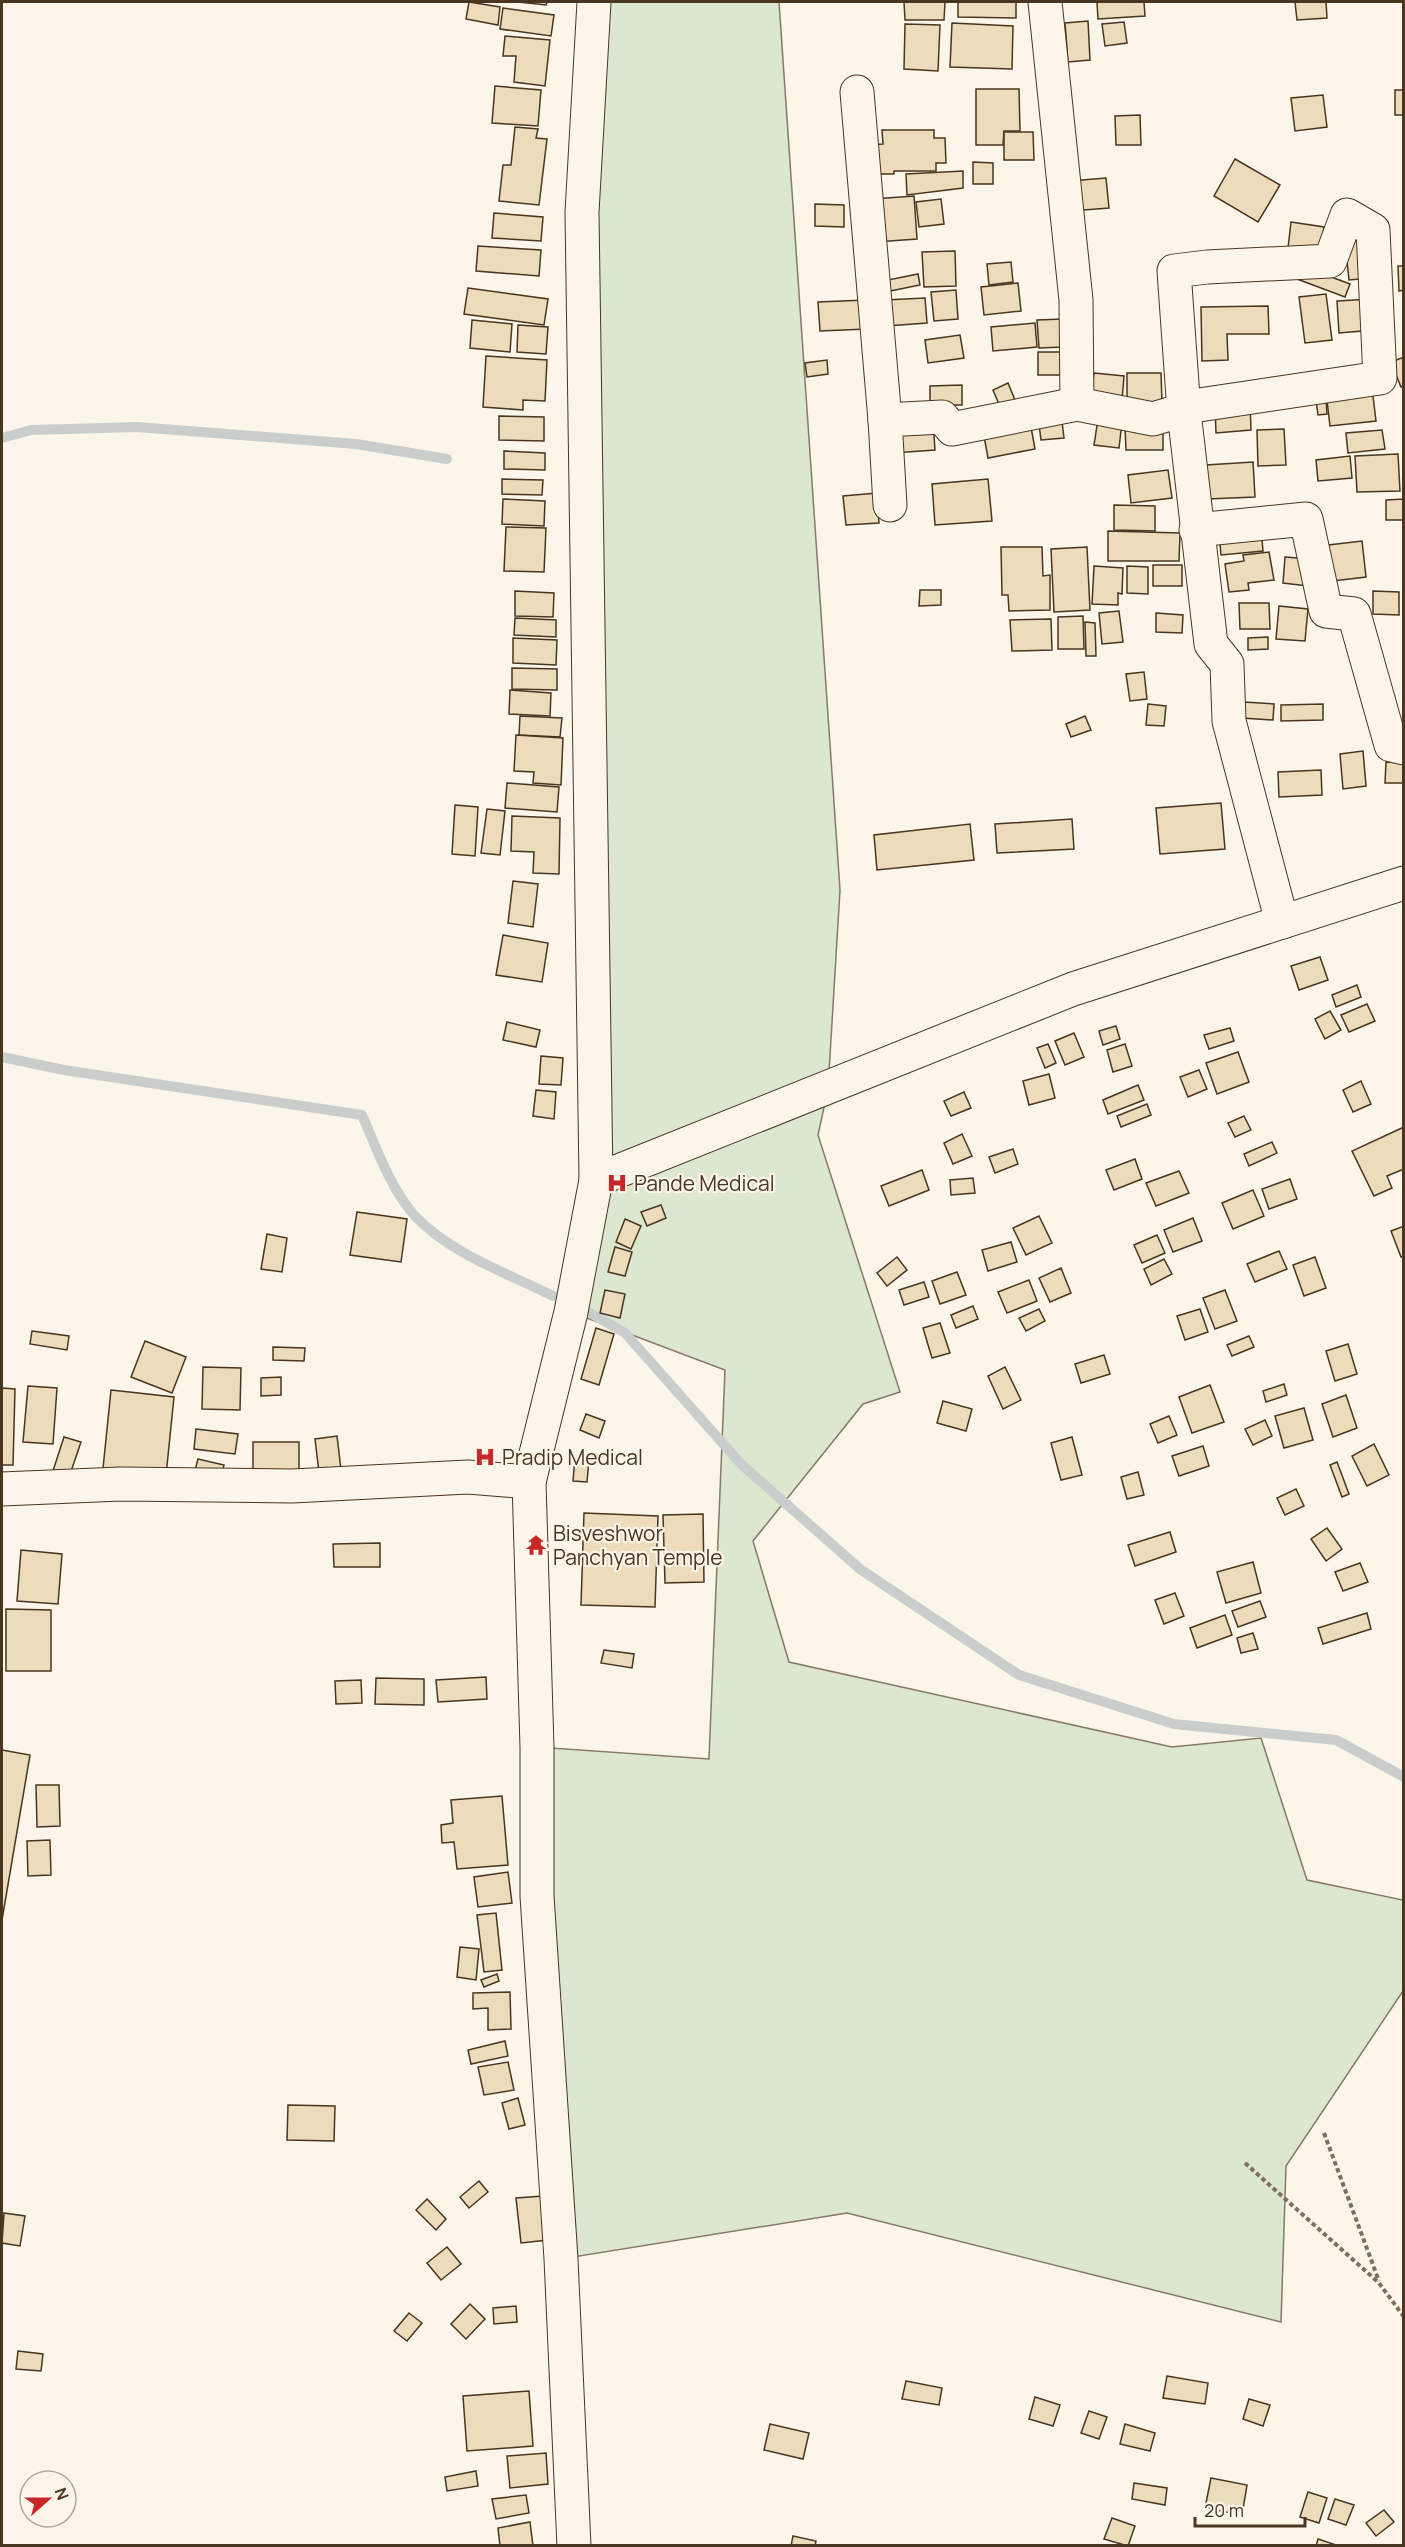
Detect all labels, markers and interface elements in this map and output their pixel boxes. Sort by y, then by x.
place label: Pande Medical [634,1169,775,1197]
hospital icon: Pande Medical [605,1171,629,1195]
place label: Pradip Medical [502,1443,643,1471]
hospital icon: Pradip Medical [473,1445,497,1469]
place label: Bisveshwor Panchyan Temple [553,1519,723,1571]
temple icon: Bisveshwor Panchyan Temple [524,1533,548,1557]
north arrow [18,2469,78,2529]
text: N [50,2484,74,2503]
scale bar [1195,2490,1304,2528]
text: 20 m [1204,2498,1244,2522]

